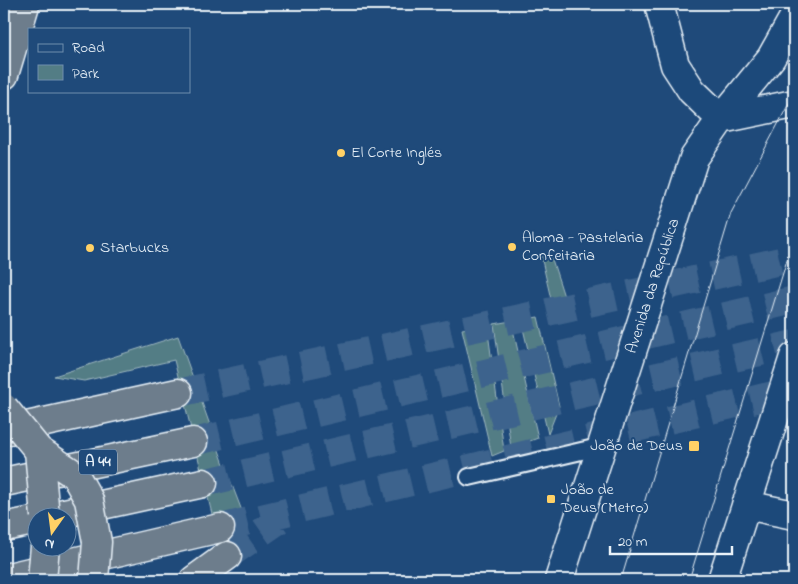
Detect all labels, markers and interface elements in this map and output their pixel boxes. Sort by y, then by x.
legend [28,28,190,92]
text: Road [72,37,105,59]
text: Park [72,63,100,85]
place label: El Corte Inglés [351,141,442,165]
marker: El Corte Inglés [335,147,347,159]
street label: Avenida da República [620,215,686,357]
place label: Aloma - Pastelaria Confeitaria [522,226,643,268]
place label: Starbucks [100,236,169,260]
marker: Aloma - Pastelaria Confeitaria [506,241,518,253]
marker: Starbucks [84,242,96,254]
place label: João de Deus [590,434,683,458]
marker: João de Deus [687,439,701,453]
road number: A 44 [79,450,117,474]
place label: João de Deus (Metro) [560,478,648,520]
marker: João de Deus (Metro) [545,493,557,505]
north arrow [28,506,78,556]
scale bar [610,524,733,556]
text: 20 m [618,531,648,553]
text: N [42,532,56,554]

